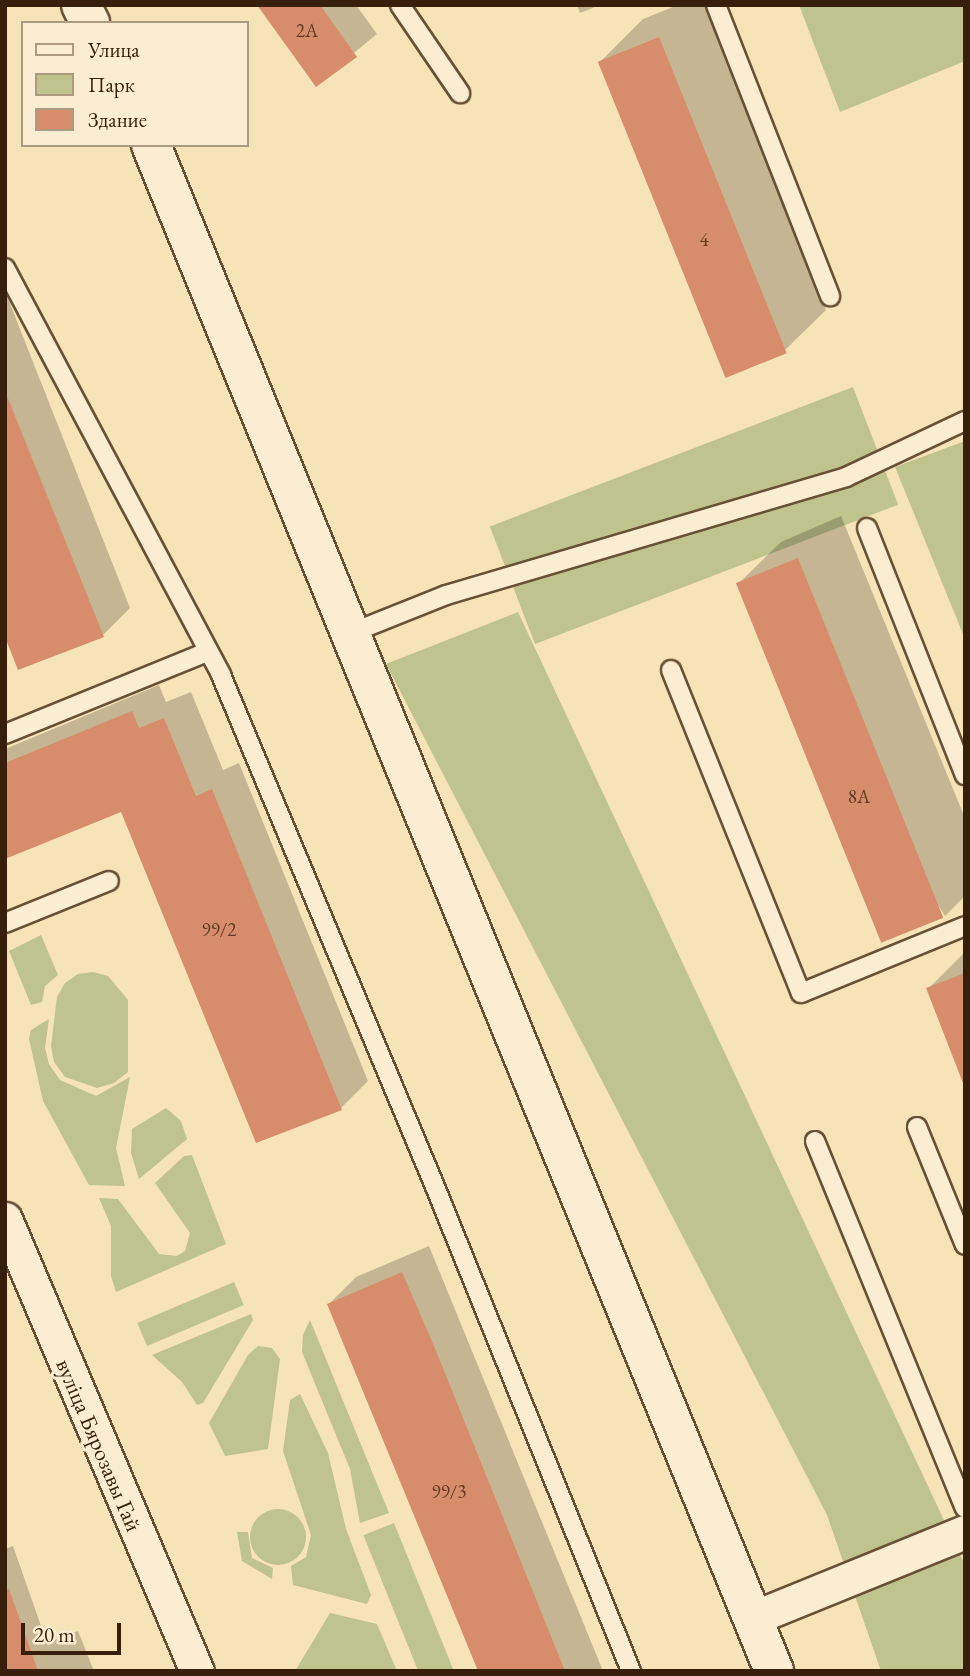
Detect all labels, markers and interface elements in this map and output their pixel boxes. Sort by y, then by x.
house number: 2А [296,20,318,42]
legend [21,21,248,147]
text: Улица [88,36,140,63]
text: Парк [88,71,135,98]
text: Здание [88,106,147,133]
house number: 4 [699,229,709,251]
house number: 8А [848,786,870,808]
house number: 99/2 [202,919,236,941]
street label: вуліца Бярозавы Гай [50,1354,148,1536]
house number: 99/3 [432,1481,466,1503]
scale bar [24,1610,124,1654]
text: 20 m [34,1621,75,1648]

